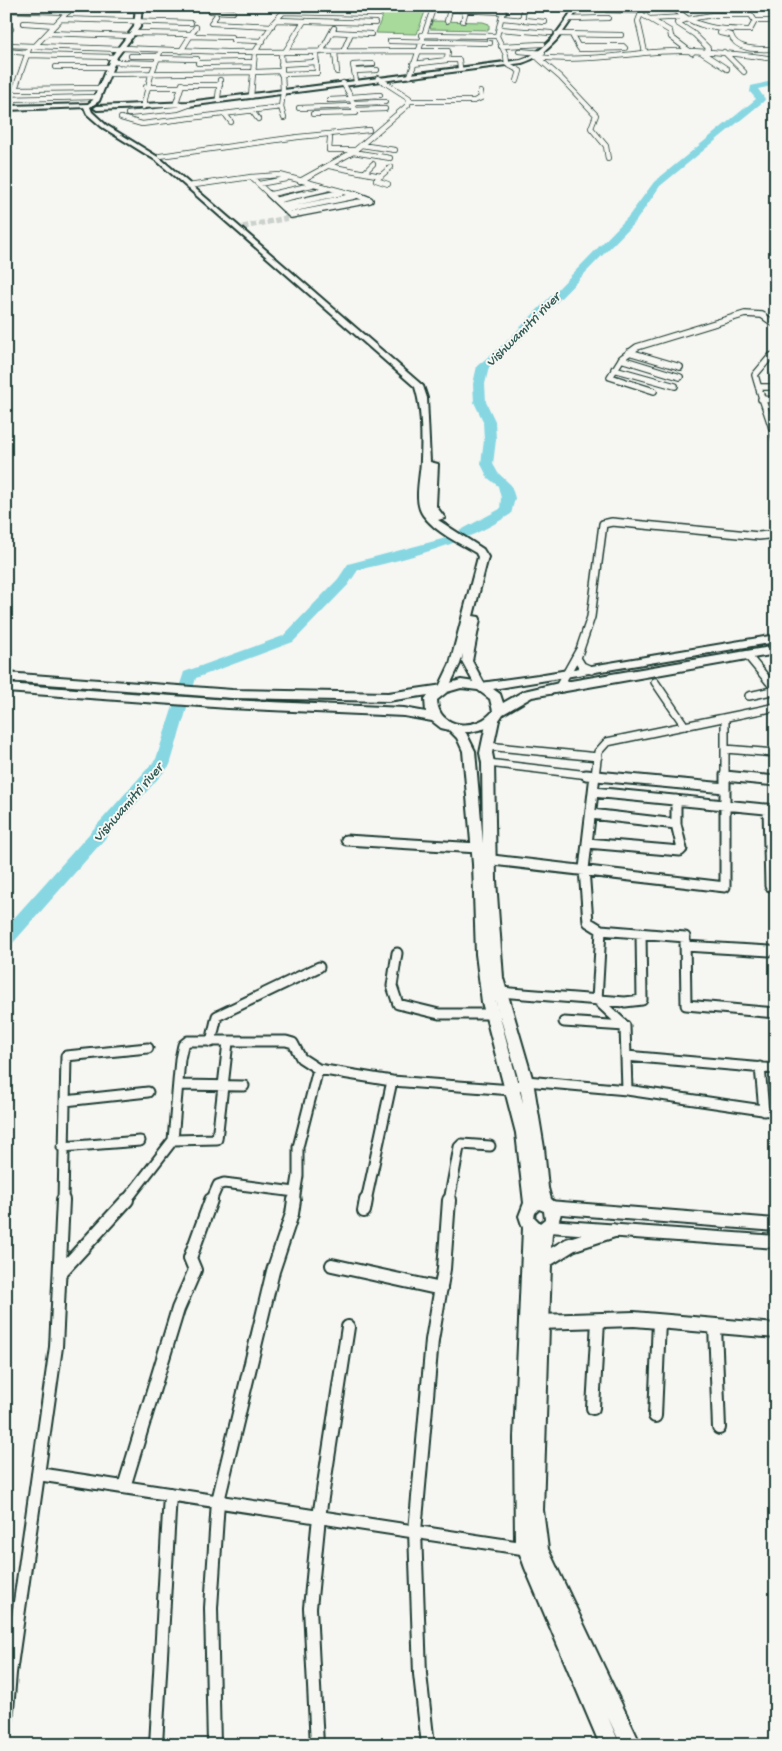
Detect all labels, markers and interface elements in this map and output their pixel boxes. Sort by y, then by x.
water label: Vishwamitri river [483,288,567,372]
water label: Vishwamitri river [90,759,170,846]

